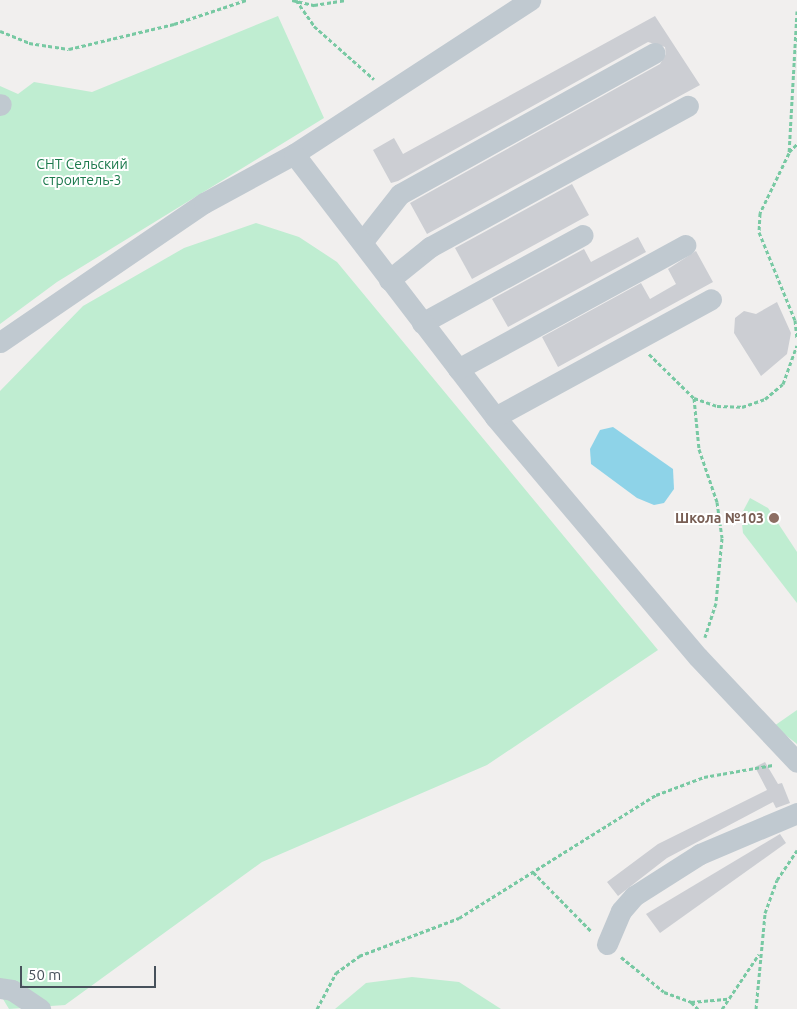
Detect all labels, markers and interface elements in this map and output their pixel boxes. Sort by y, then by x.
park label: СНТ Сельский строитель-3 [36,156,128,188]
place label: Школа №103 [675,510,764,526]
marker: Школа №103 [768,512,780,524]
scale bar [22,956,159,988]
text: 50 m [28,966,61,983]

